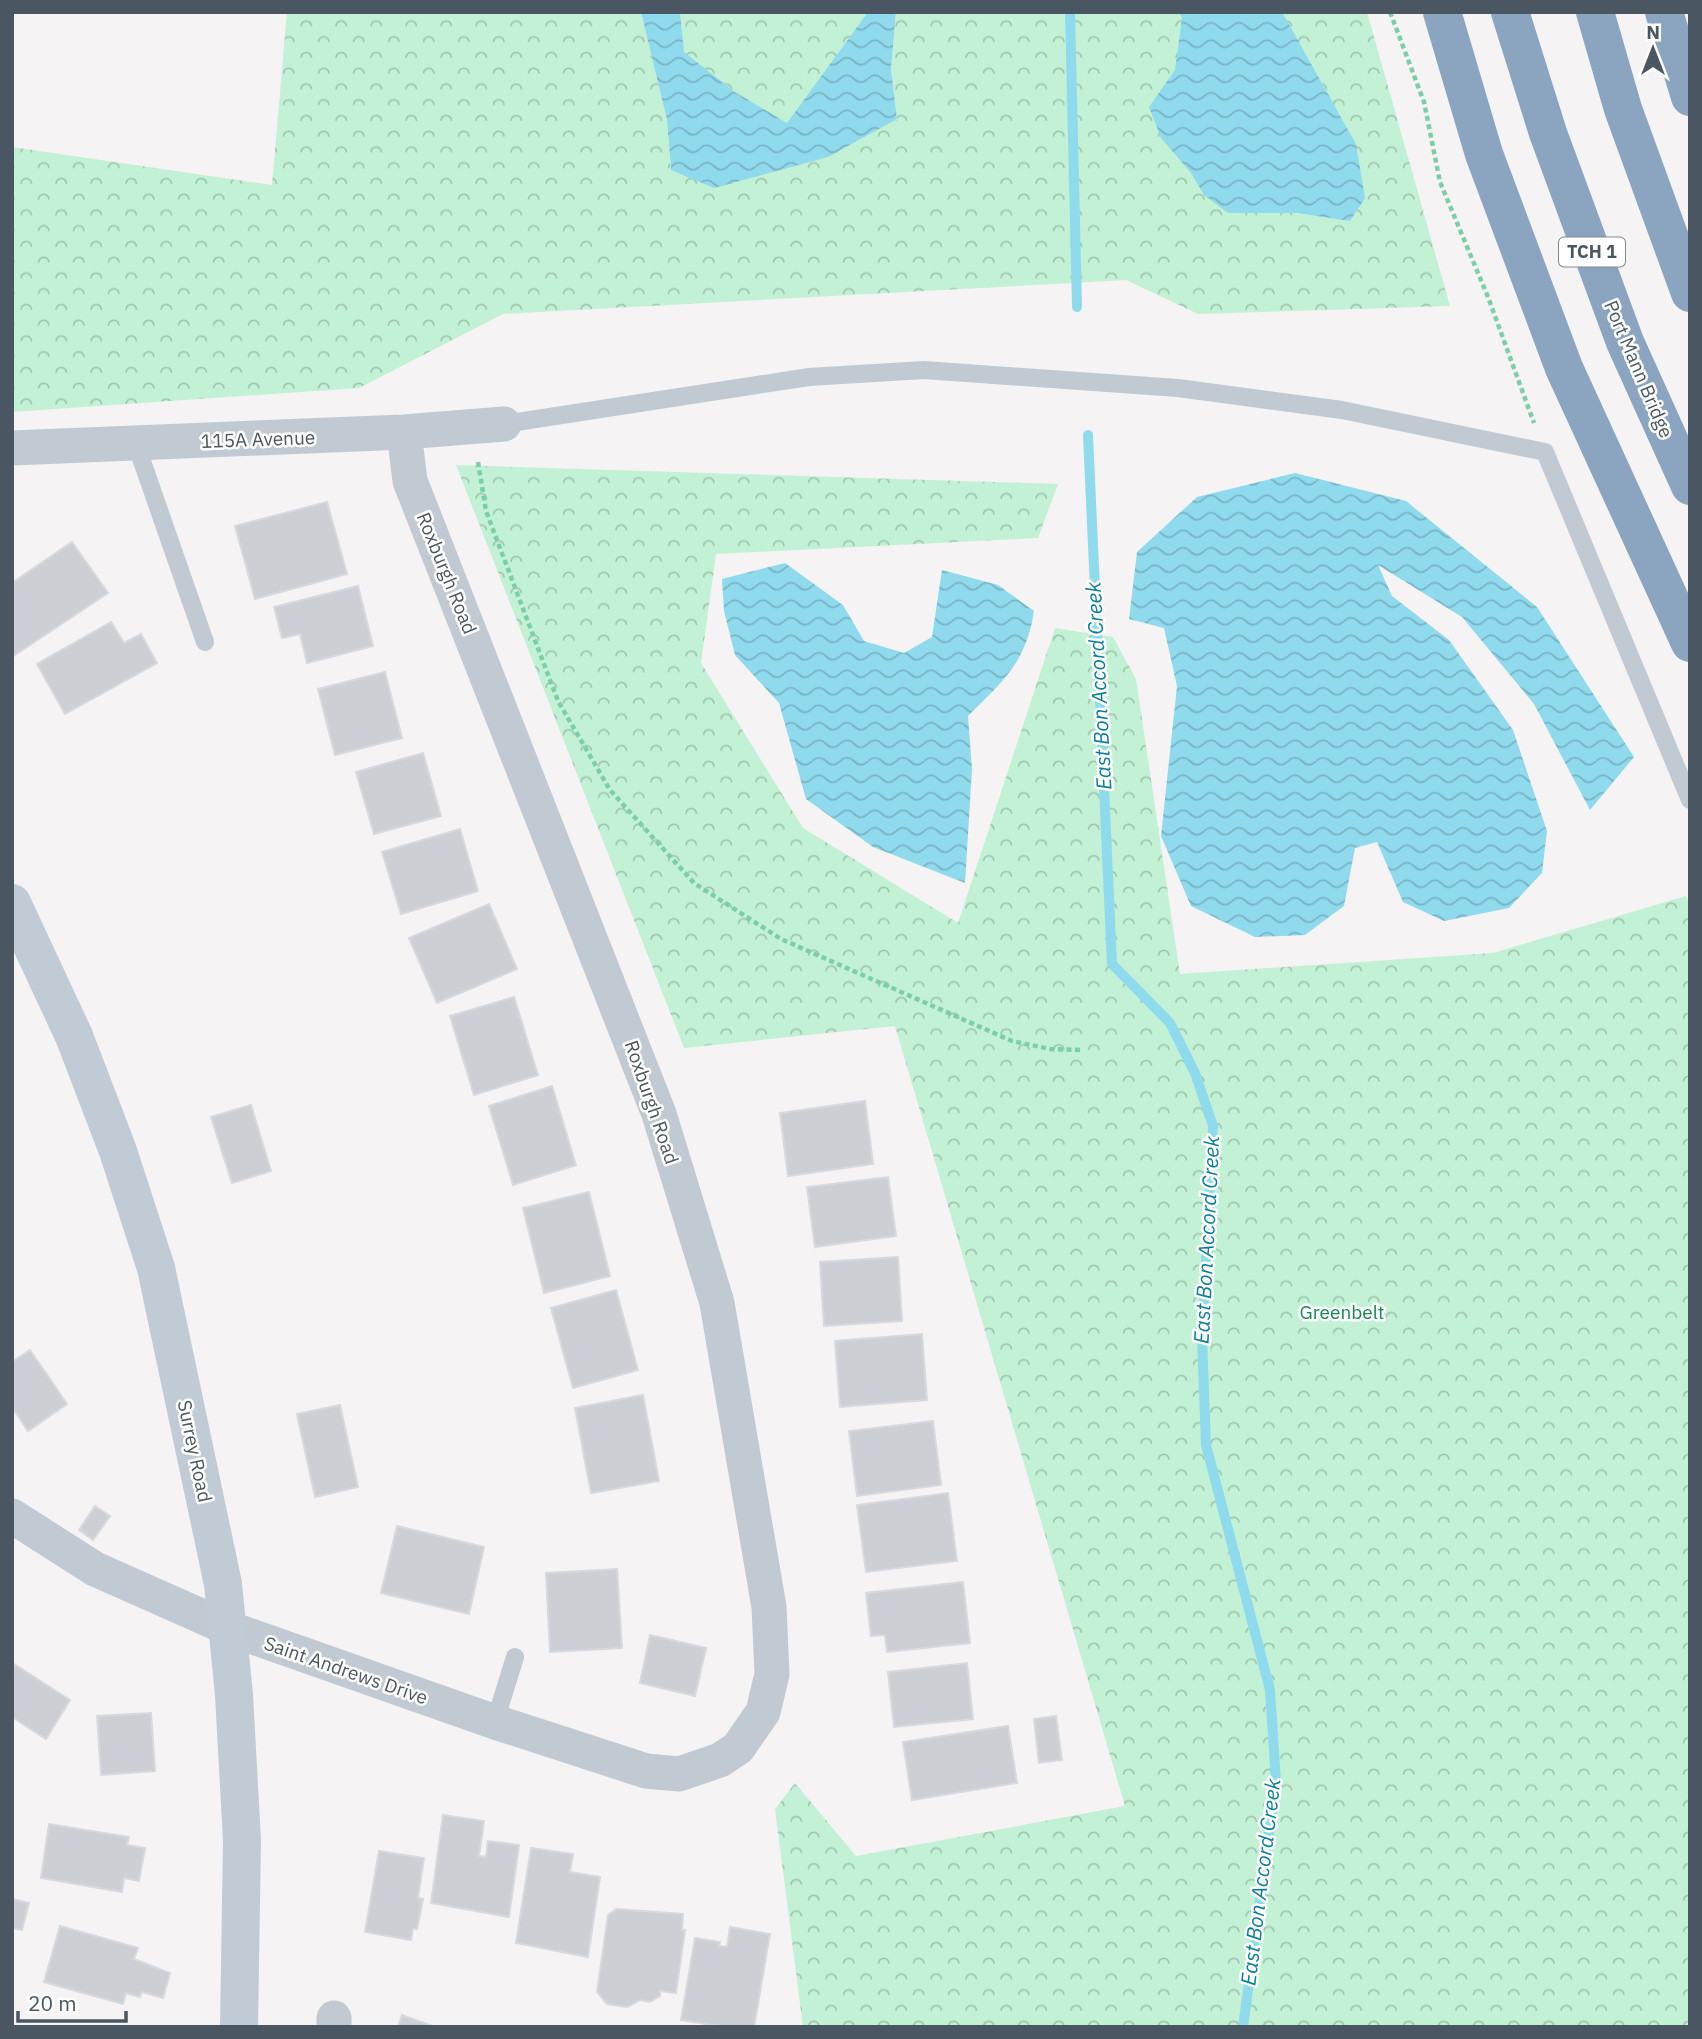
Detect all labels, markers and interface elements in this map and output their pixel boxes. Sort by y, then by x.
north arrow [1618,14,1688,84]
text: N [1646,20,1660,44]
road number: TCH 1 [1559,238,1625,266]
street label: Port Mann Bridge [1599,297,1679,441]
street label: 115A Avenue [200,425,316,453]
street label: Roxburgh Road [412,509,482,637]
water label: East Bon Accord Creek [1079,580,1117,791]
street label: Roxburgh Road [620,1037,684,1167]
water label: East Bon Accord Creek [1187,1134,1225,1345]
park label: Greenbelt [1300,1300,1384,1324]
street label: Surrey Road [172,1398,218,1504]
street label: Saint Andrews Drive [261,1631,431,1709]
water label: East Bon Accord Creek [1233,1776,1287,1987]
scale bar [18,1980,126,2024]
text: 20 m [28,1989,77,2017]

